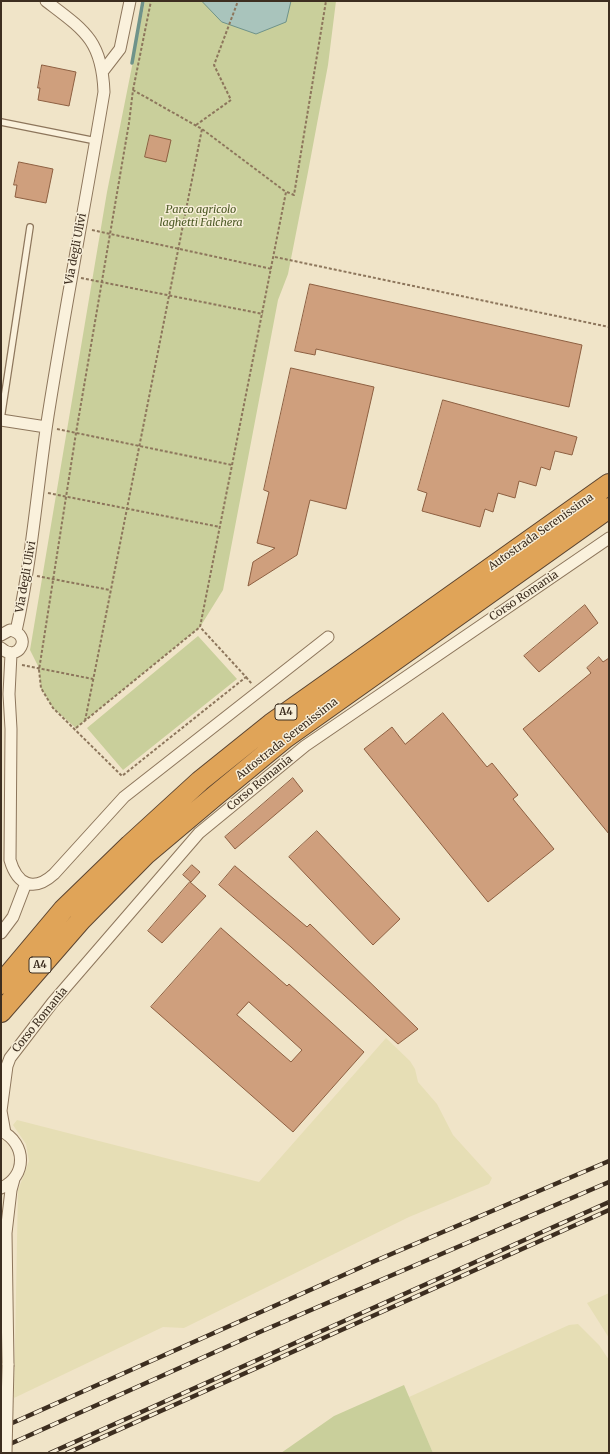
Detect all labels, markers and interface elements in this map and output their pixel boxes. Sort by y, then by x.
park label: Parco agricolo laghetti Falchera [159,203,243,229]
street label: Via degli Ulivi [63,212,89,286]
street label: Autostrada Serenissima [486,491,596,573]
street label: Via degli Ulivi [13,540,39,614]
street label: Corso Romania [487,568,561,624]
street label: Autostrada Serenissima [234,695,340,783]
road number: A4 [275,704,297,720]
street label: Corso Romania [225,753,295,813]
road number: A4 [29,957,51,973]
street label: Corso Romania [10,985,70,1055]

